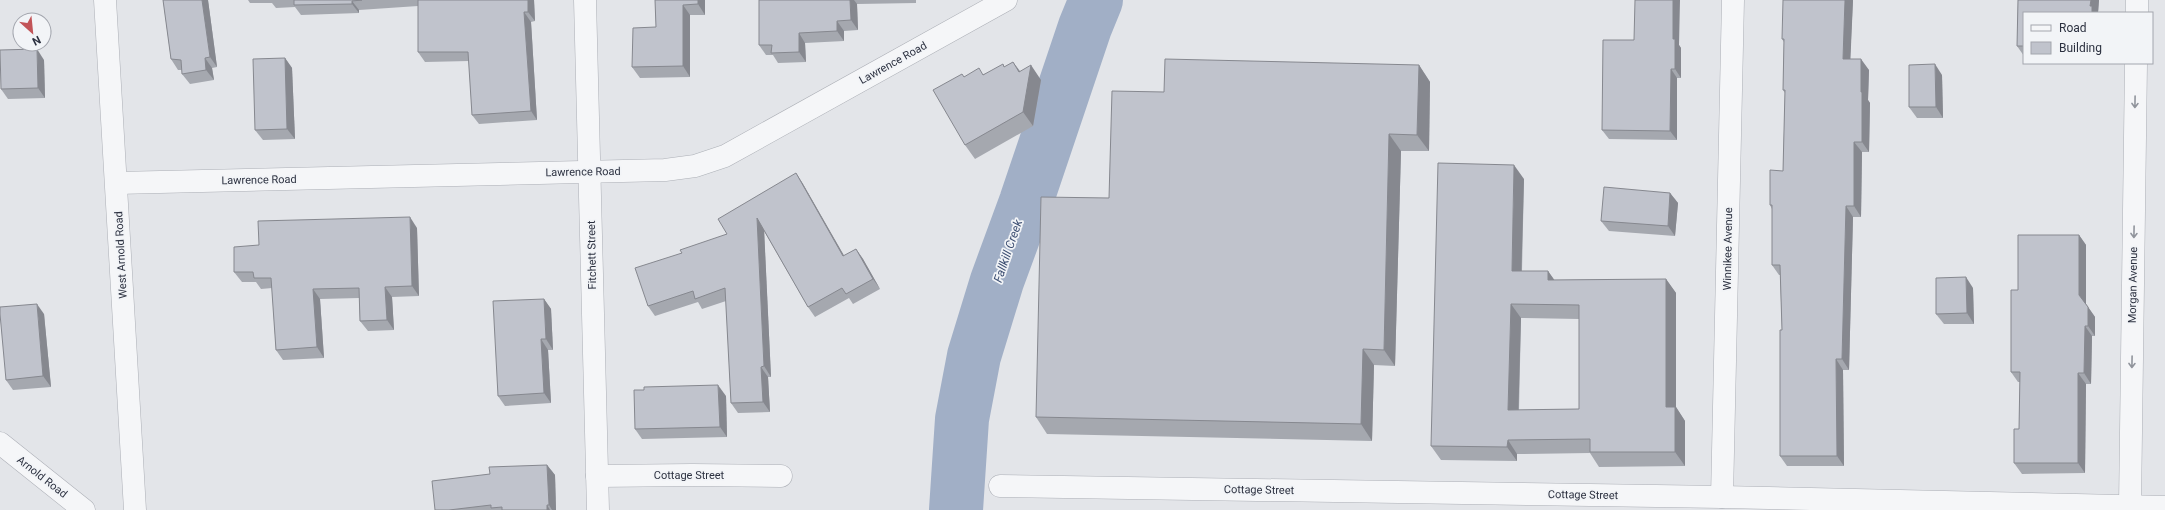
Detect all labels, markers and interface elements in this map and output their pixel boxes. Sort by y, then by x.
north arrow [12,12,52,52]
legend [2023,12,2153,64]
text: Road [2059,21,2087,35]
text: N [30,33,43,48]
street label: Lawrence Road [857,39,929,87]
text: Building [2059,41,2102,55]
one-way arrow [2132,95,2139,108]
street label: Lawrence Road [545,165,621,179]
street label: Lawrence Road [221,173,297,187]
street label: Winnikee Avenue [1721,207,1735,291]
street label: West Arnold Road [112,211,130,299]
water label: Fallkill Creek [991,217,1026,284]
street label: Fitchett Street [585,220,599,290]
one-way arrow [2130,225,2137,238]
street label: Morgan Avenue [2126,247,2140,323]
one-way arrow [2128,355,2136,368]
street label: Arnold Road [14,453,70,501]
street label: Cottage Street [654,469,725,482]
street label: Cottage Street [1224,483,1295,497]
street label: Cottage Street [1548,488,1619,502]

